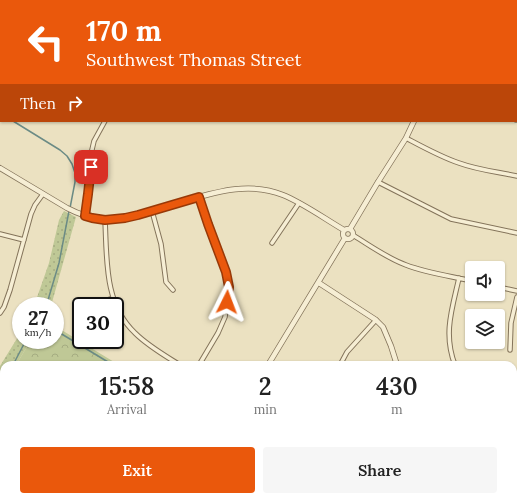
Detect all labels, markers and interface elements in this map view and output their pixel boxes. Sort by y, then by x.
text: 170 m [86,13,161,49]
icon: left [20,16,72,68]
text: Southwest Thomas Street [86,48,301,71]
icon: right [64,92,86,114]
text: Then [20,94,56,113]
pin [74,150,108,184]
icon: arrive [80,156,102,178]
map controls [465,261,505,349]
button: sound [465,261,505,301]
position arrow [206,281,248,323]
speed limit sign: 30 [72,297,124,349]
text: 27 [28,305,48,330]
button: layers [465,309,505,349]
text: km/h [24,326,52,339]
text: 15:58 [99,371,154,402]
text: 2 [259,371,272,402]
text: 430 [376,371,418,402]
text: Arrival [107,401,147,418]
text: min [254,401,277,418]
text: m [391,401,403,418]
button: Exit [20,447,255,493]
button: Share [263,447,497,493]

